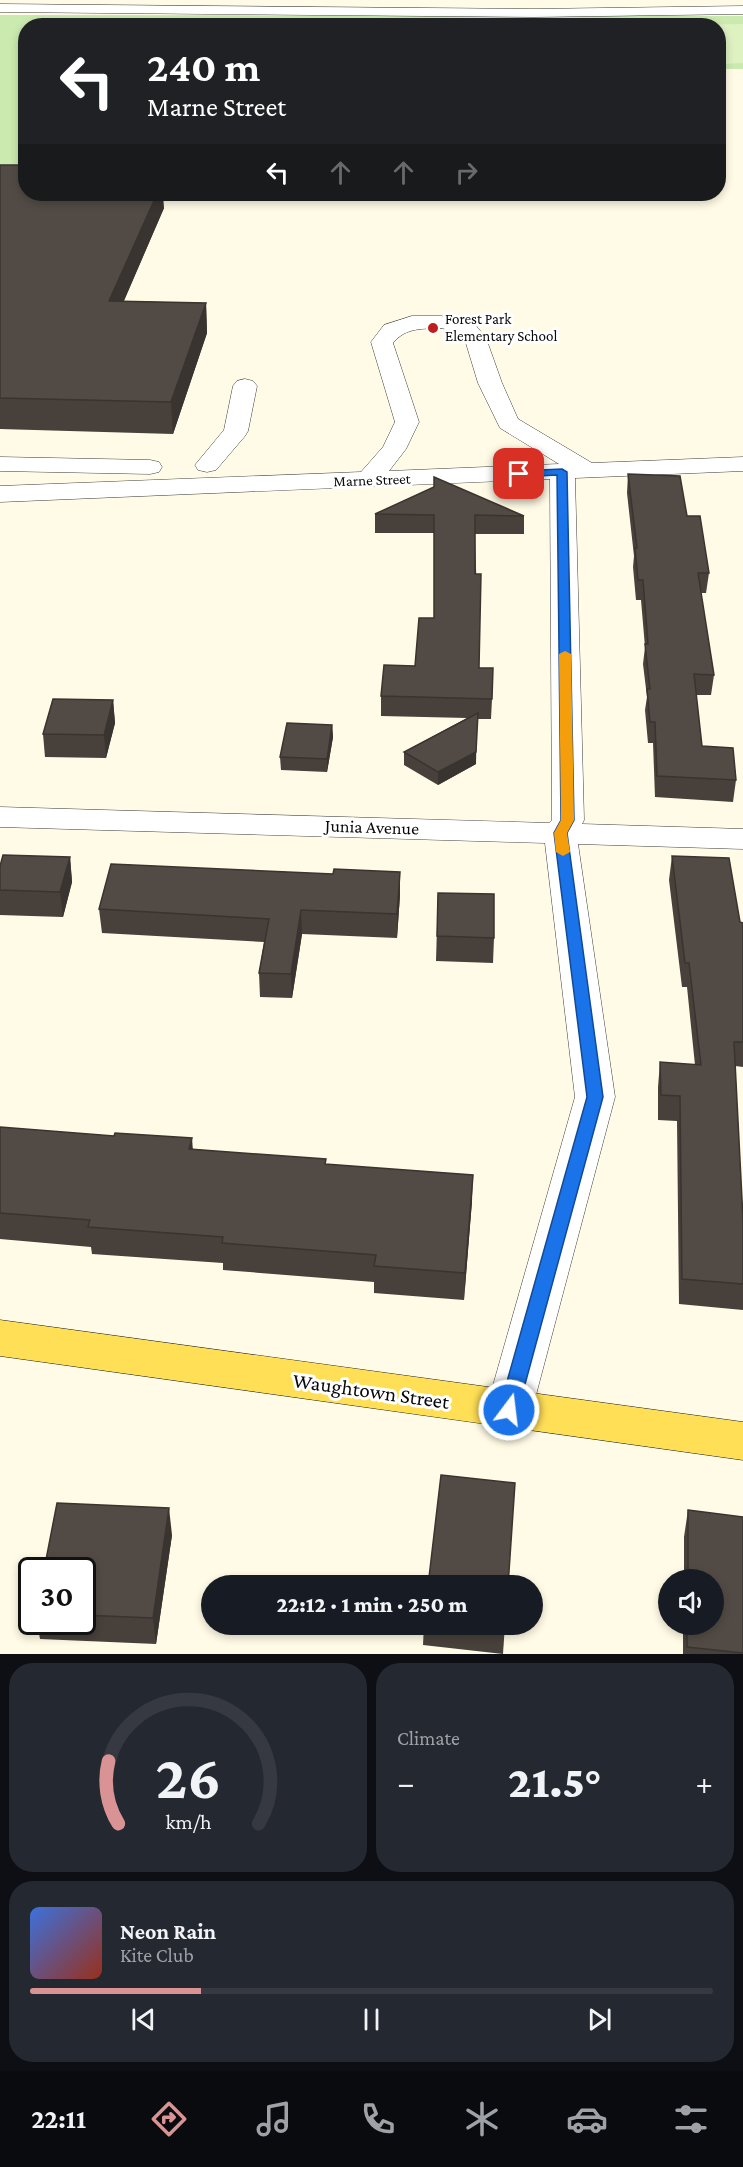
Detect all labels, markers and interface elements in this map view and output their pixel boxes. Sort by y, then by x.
icon: left [48,42,126,120]
text: 240 m [147,43,260,90]
text: Marne Street [147,92,286,122]
icon: left [261,156,294,189]
icon: ahead [324,156,357,189]
icon: ahead [387,156,420,189]
icon: right [450,156,483,189]
place label: Forest Park Elementary School [445,311,557,345]
marker: Forest Park Elementary School [426,321,440,335]
pin [493,448,544,499]
icon: arrive [502,457,535,490]
street label: Marne Street [333,471,412,489]
street label: Junia Avenue [323,815,419,839]
street label: Waughtown Street [291,1368,452,1414]
position arrow [477,1378,541,1442]
speed limit sign: 30 [18,1557,96,1635]
map controls [658,1569,724,1635]
button: sound [658,1569,724,1635]
text: 22:12 · 1 min · 250 m [277,1592,467,1617]
text: Climate [397,1727,460,1749]
text: 26 [155,1742,221,1811]
text: 21.5° [508,1757,602,1807]
text: − [397,1764,414,1801]
text: + [696,1764,713,1801]
text: km/h [165,1811,212,1835]
text: Neon Rain [120,1919,216,1944]
text: Kite Club [120,1944,194,1966]
icon: previous [127,2003,160,2036]
icon: pause [355,2003,388,2036]
icon: next [583,2003,616,2036]
icon: directions [148,2098,190,2140]
icon: music [253,2098,295,2140]
icon: phone [357,2098,399,2140]
icon: climate [461,2098,503,2140]
icon: car [566,2098,608,2140]
icon: filters [670,2098,712,2140]
text: 22:11 [31,2104,86,2134]

